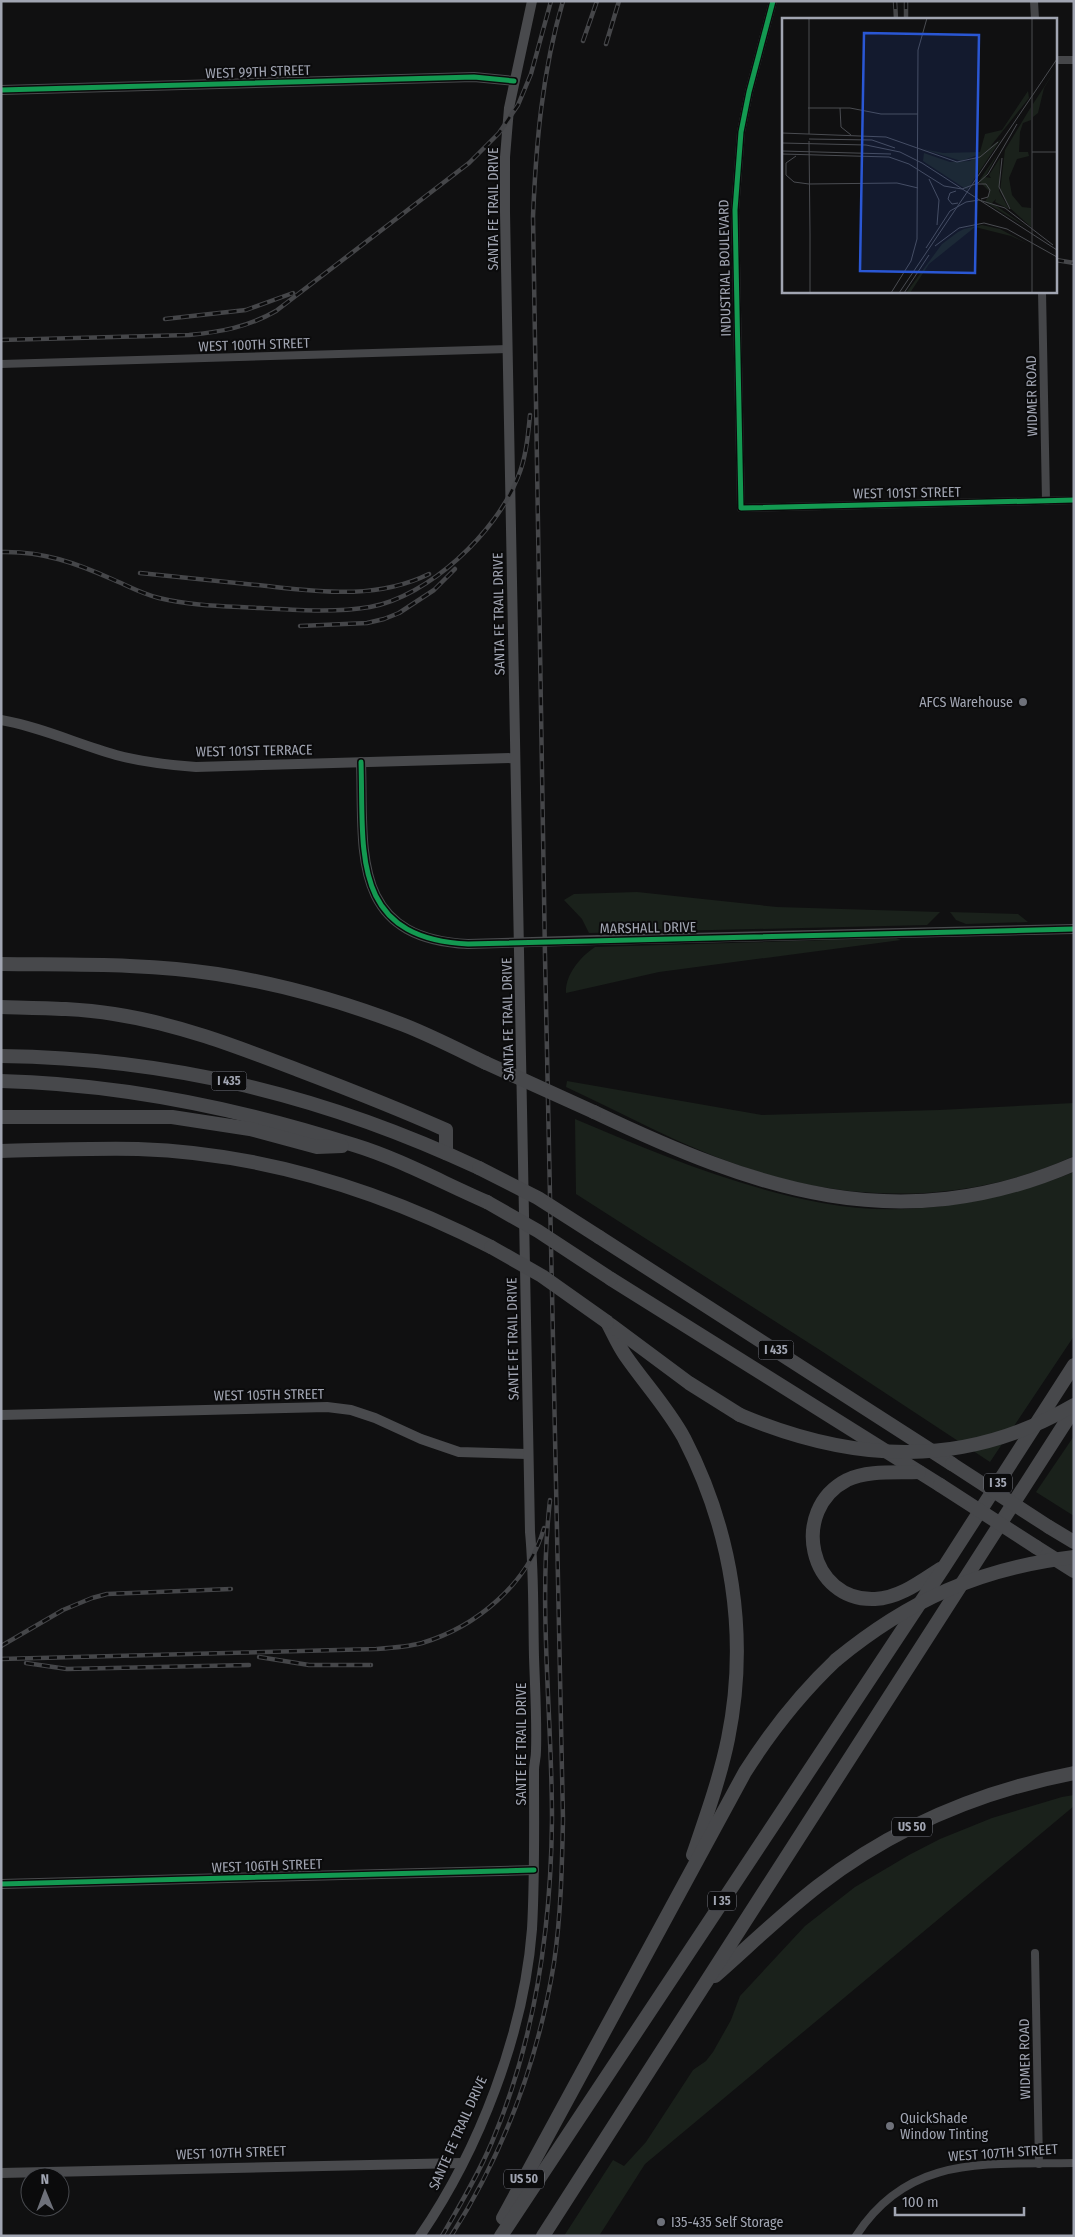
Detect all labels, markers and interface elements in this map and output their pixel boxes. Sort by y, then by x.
inset map [782,18,1058,292]
street label: WEST 99TH STREET [205,62,311,82]
street label: SANTA FE TRAIL DRIVE [485,147,502,270]
street label: INDUSTRIAL BOULEVARD [715,199,735,337]
street label: WEST 100TH STREET [198,335,311,355]
street label: WIDMER ROAD [1023,355,1041,437]
street label: WEST 101ST STREET [853,484,962,502]
street label: SANTA FE TRAIL DRIVE [489,552,509,676]
place label: AFCS Warehouse [919,694,1013,711]
marker: AFCS Warehouse [1017,696,1029,708]
street label: WEST 101ST TERRACE [195,741,313,761]
street label: MARSHALL DRIVE [600,919,697,937]
street label: SANTA FE TRAIL DRIVE [498,957,518,1081]
road number: I 435 [212,1072,246,1090]
street label: SANTE FE TRAIL DRIVE [503,1277,523,1401]
road number: I 435 [758,1340,794,1360]
street label: WEST 105TH STREET [214,1386,325,1404]
road number: I 35 [984,1474,1012,1492]
street label: SANTE FE TRAIL DRIVE [513,1682,530,1805]
road number: US 50 [892,1818,932,1836]
street label: WEST 106TH STREET [211,1856,323,1876]
road number: I 35 [708,1892,736,1910]
street label: WIDMER ROAD [1016,2018,1034,2100]
street label: SANTE FE TRAIL DRIVE [425,2073,491,2193]
place label: QuickShade Window Tinting [900,2110,989,2143]
marker: QuickShade Window Tinting [884,2120,896,2132]
street label: WEST 107TH STREET [947,2141,1059,2165]
street label: WEST 107TH STREET [176,2143,287,2163]
north arrow [20,2167,70,2217]
road number: US 50 [504,2170,544,2188]
text: N [40,2171,49,2188]
scale bar [895,2184,1024,2216]
text: 100 m [902,2193,939,2211]
place label: I35-435 Self Storage [671,2214,783,2231]
marker: I35-435 Self Storage [655,2216,667,2228]

